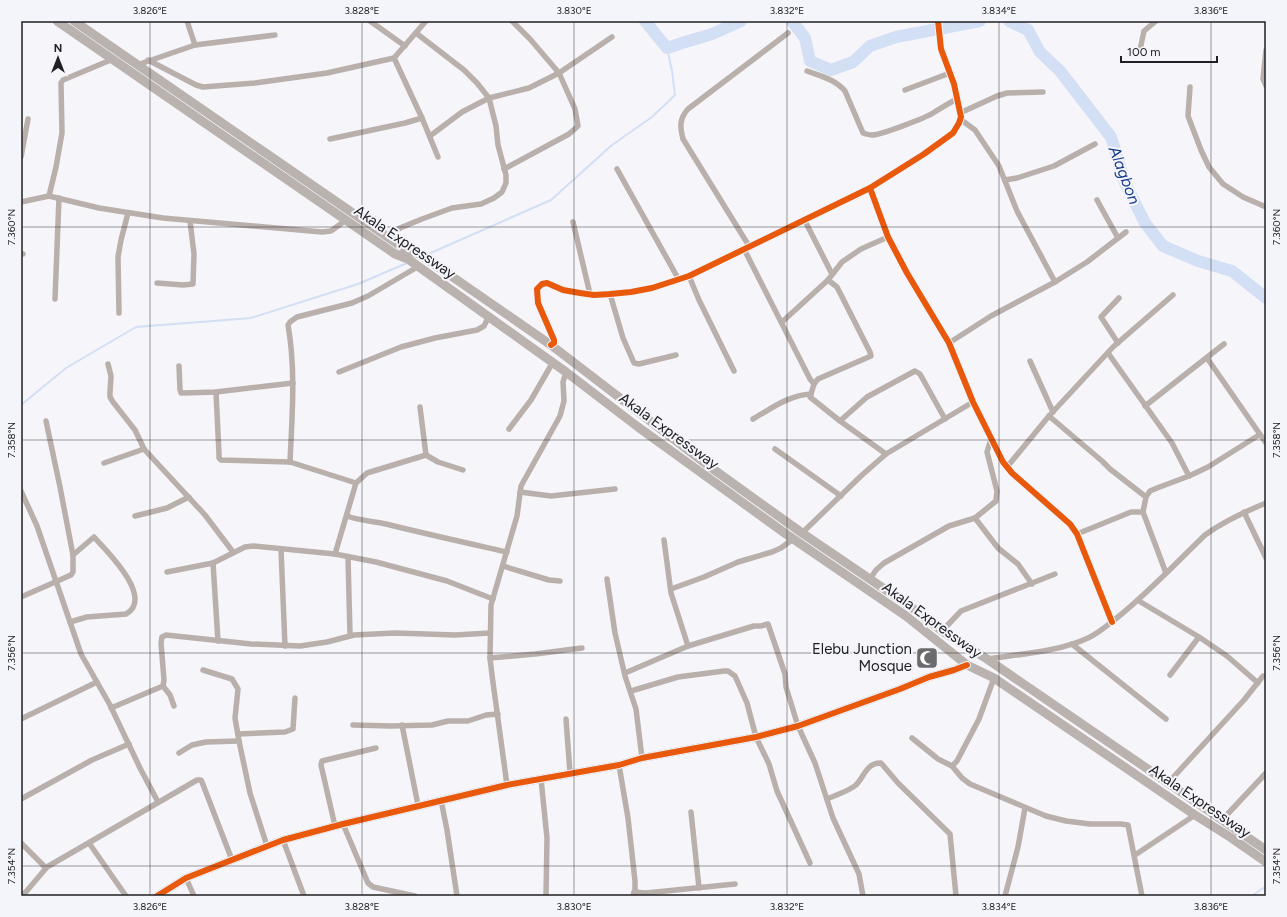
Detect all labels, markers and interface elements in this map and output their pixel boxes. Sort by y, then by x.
text: 3.826°E [133,4,167,17]
text: 3.828°E [345,4,380,17]
text: 3.830°E [556,4,592,17]
text: 3.832°E [770,4,804,17]
text: 3.834°E [982,4,1017,17]
text: 3.836°E [1194,4,1228,17]
north arrow [38,38,78,78]
scale bar [1121,38,1217,64]
text: N [54,42,62,55]
text: 100 m [1127,45,1161,59]
water label: Alagbon [1104,142,1144,207]
street label: Akala Expressway [351,201,459,283]
text: 7.360°N [5,209,18,245]
text: 7.360°N [1270,209,1283,245]
street label: Akala Expressway [616,389,722,473]
text: 7.358°N [5,422,18,458]
text: 7.358°N [1270,422,1283,458]
street label: Akala Expressway [879,578,985,662]
text: 7.356°N [5,635,18,671]
text: 7.356°N [1270,635,1283,671]
place label: Elebu Junction Mosque [812,640,912,675]
mosque icon: Elebu Junction Mosque [914,645,940,671]
street label: Akala Expressway [1146,760,1254,842]
text: 7.354°N [5,848,18,884]
text: 7.354°N [1270,848,1283,884]
text: 3.826°E [133,900,167,913]
text: 3.828°E [345,900,380,913]
text: 3.830°E [556,900,592,913]
text: 3.832°E [770,900,804,913]
text: 3.834°E [982,900,1017,913]
text: 3.836°E [1194,900,1228,913]

